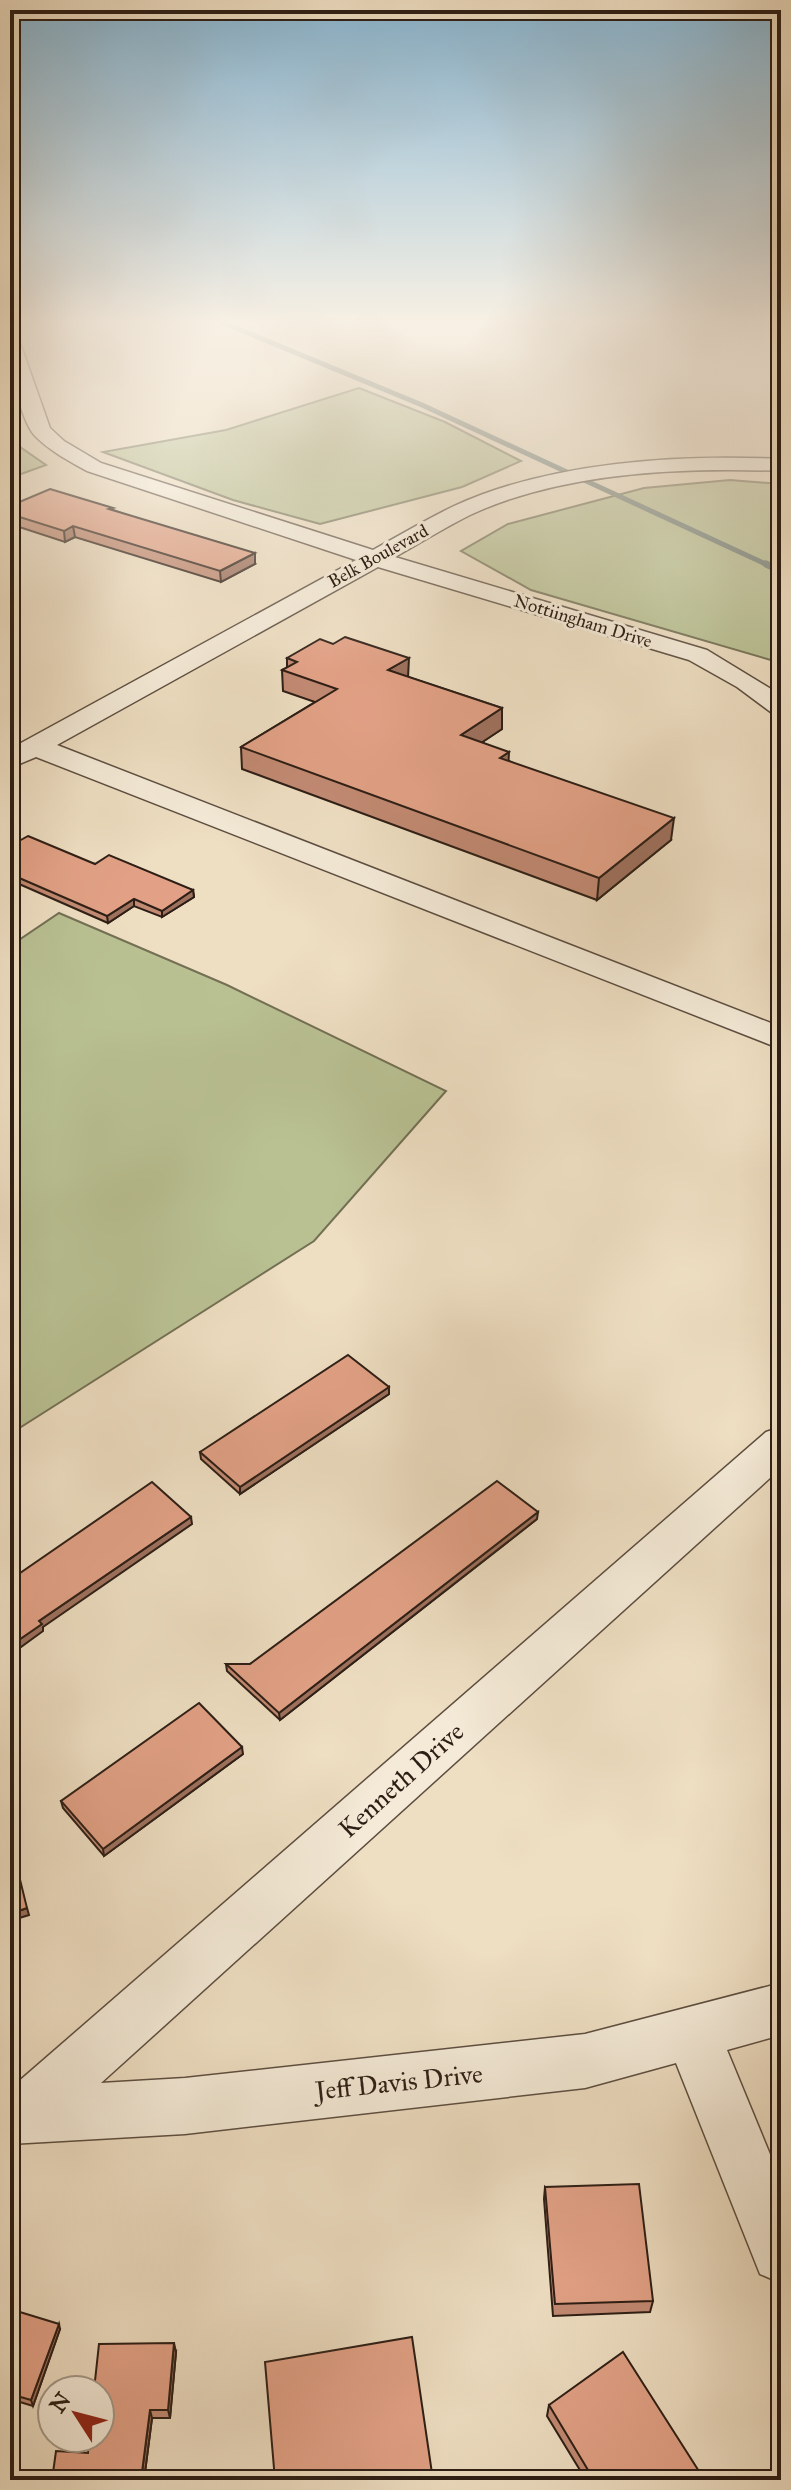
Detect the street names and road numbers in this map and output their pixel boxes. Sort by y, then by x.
street label: Belk Boulevard [324,519,432,593]
street label: Nottiingham Drive [511,590,655,653]
street label: Kenneth Drive [332,1715,470,1845]
street label: Jeff Davis Drive [311,2057,484,2107]

